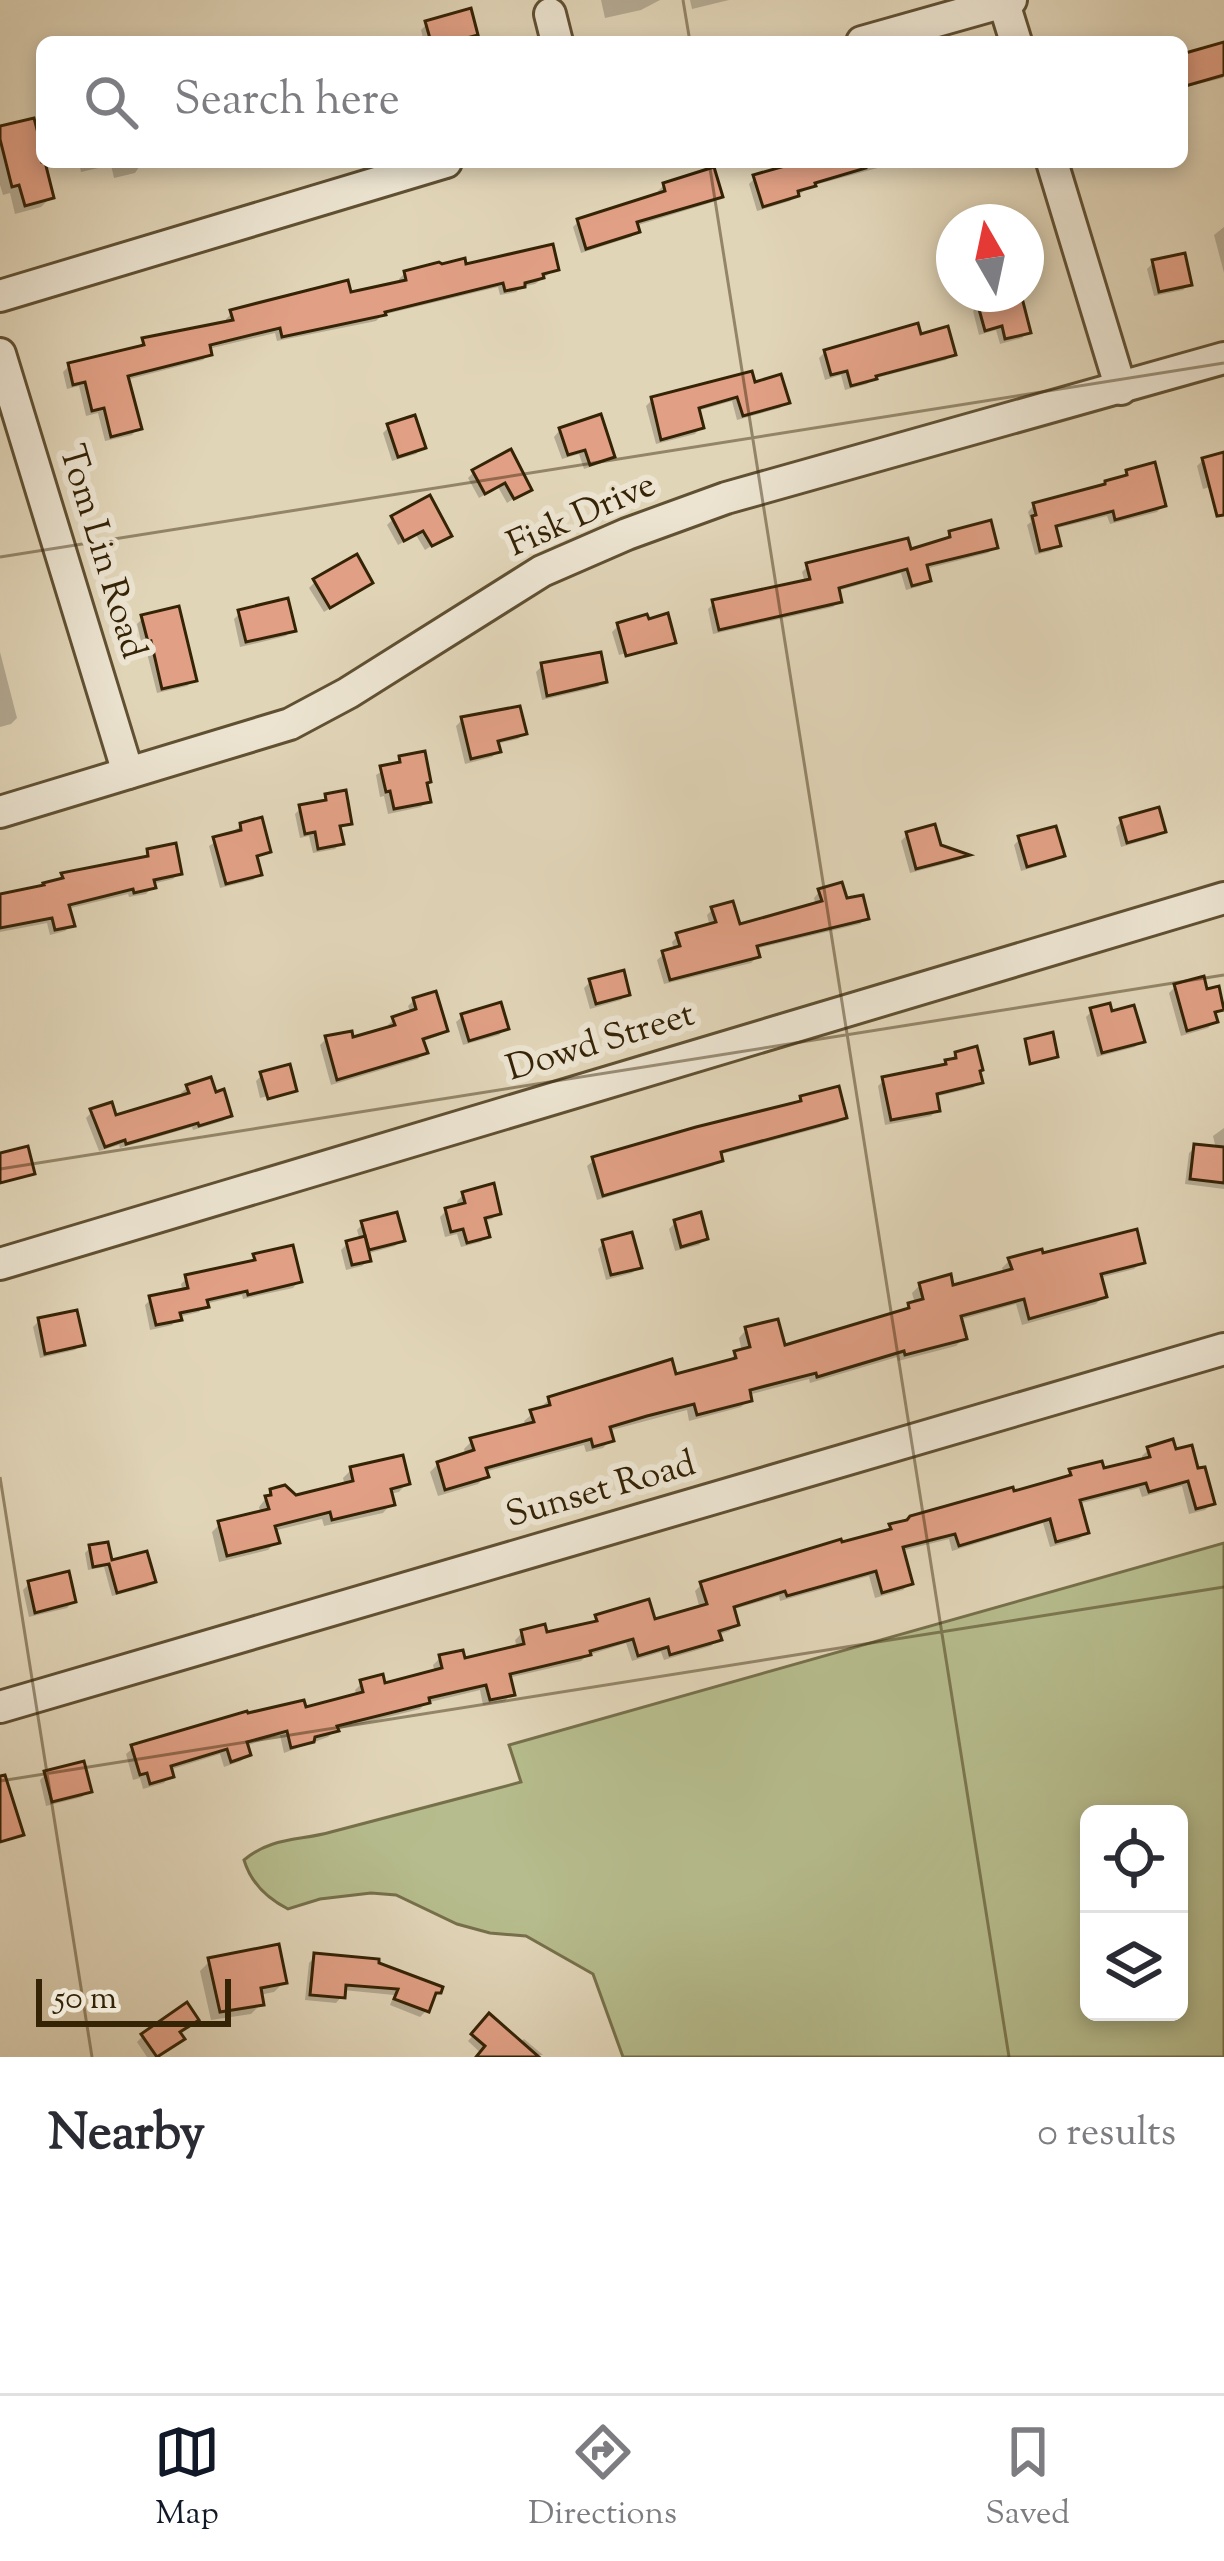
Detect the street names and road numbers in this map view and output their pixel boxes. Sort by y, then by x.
street label: Tom Lin Road [44,439,158,665]
street label: Fisk Drive [499,460,665,572]
street label: Dowd Street [501,990,701,1096]
street label: Sunset Road [500,1439,702,1543]

